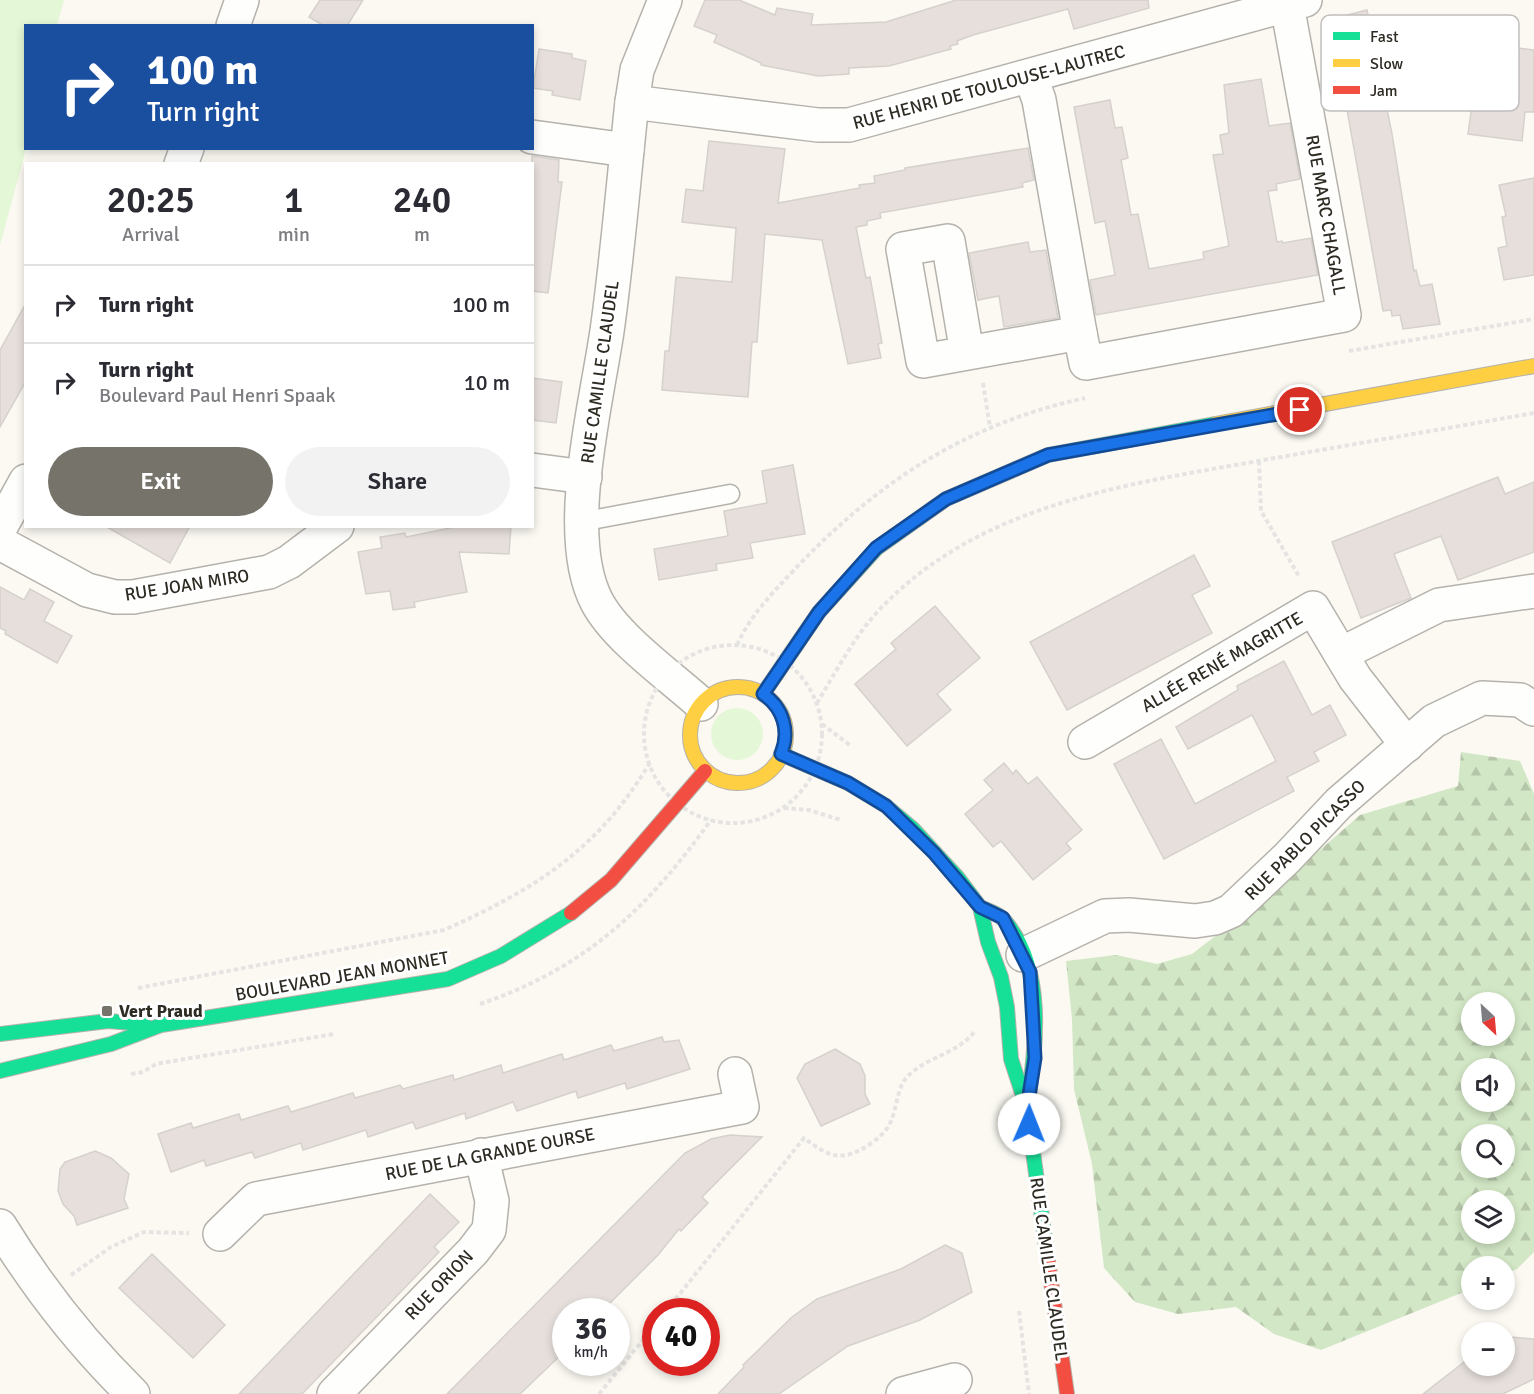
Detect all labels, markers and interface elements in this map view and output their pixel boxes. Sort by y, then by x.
legend [1321,15,1519,111]
text: Fast [1370,27,1399,47]
street label: RUE HENRI DE TOULOUSE-LAUTREC [850,40,1128,134]
text: 100 m [147,45,258,96]
icon: right [48,48,126,126]
text: Slow [1370,54,1404,74]
text: Jam [1370,81,1398,101]
text: Turn right [147,96,260,129]
street label: RUE MARC CHAGALL [1301,133,1351,297]
text: 20:25 [107,178,195,223]
text: 1 [284,178,304,223]
text: 240 [393,178,451,223]
text: Arrival [122,222,180,247]
text: min [278,222,310,247]
text: m [414,222,430,247]
street label: RUE CAMILLE CLAUDEL [576,279,624,465]
icon: right [48,288,81,321]
text: Turn right [99,291,194,318]
text: 100 m [452,291,510,318]
text: Turn right [99,356,194,383]
icon: right [48,366,81,399]
text: 10 m [464,369,510,396]
text: Boulevard Paul Henri Spaak [99,383,335,408]
pin [1274,384,1325,435]
icon: arrive [1283,393,1316,426]
button: Exit [48,447,273,516]
button: Share [285,447,510,516]
street label: RUE JOAN MIRO [123,564,251,606]
street label: ALLÉE RENÉ MAGRITTE [1137,607,1307,717]
street label: RUE PABLO PICASSO [1240,775,1370,905]
street label: BOULEVARD JEAN MONNET [234,946,451,1006]
north arrow [1461,992,1515,1046]
map controls [1461,992,1515,1376]
place label: Vert Praud [119,1000,203,1022]
marker: Vert Praud [100,1004,114,1018]
button: sound [1461,1058,1515,1112]
position arrow [997,1092,1061,1156]
street label: RUE DE LA GRANDE OURSE [383,1123,597,1185]
button: search [1461,1124,1515,1178]
street label: RUE CAMILLE CLAUDEL [1025,1176,1073,1362]
button: layers [1461,1190,1515,1244]
street label: RUE ORION [400,1245,478,1325]
button: + [1461,1256,1515,1310]
speed limit sign: 40 [642,1298,720,1376]
text: 36 [575,1311,607,1348]
button: − [1461,1322,1515,1376]
text: km/h [574,1343,608,1361]

